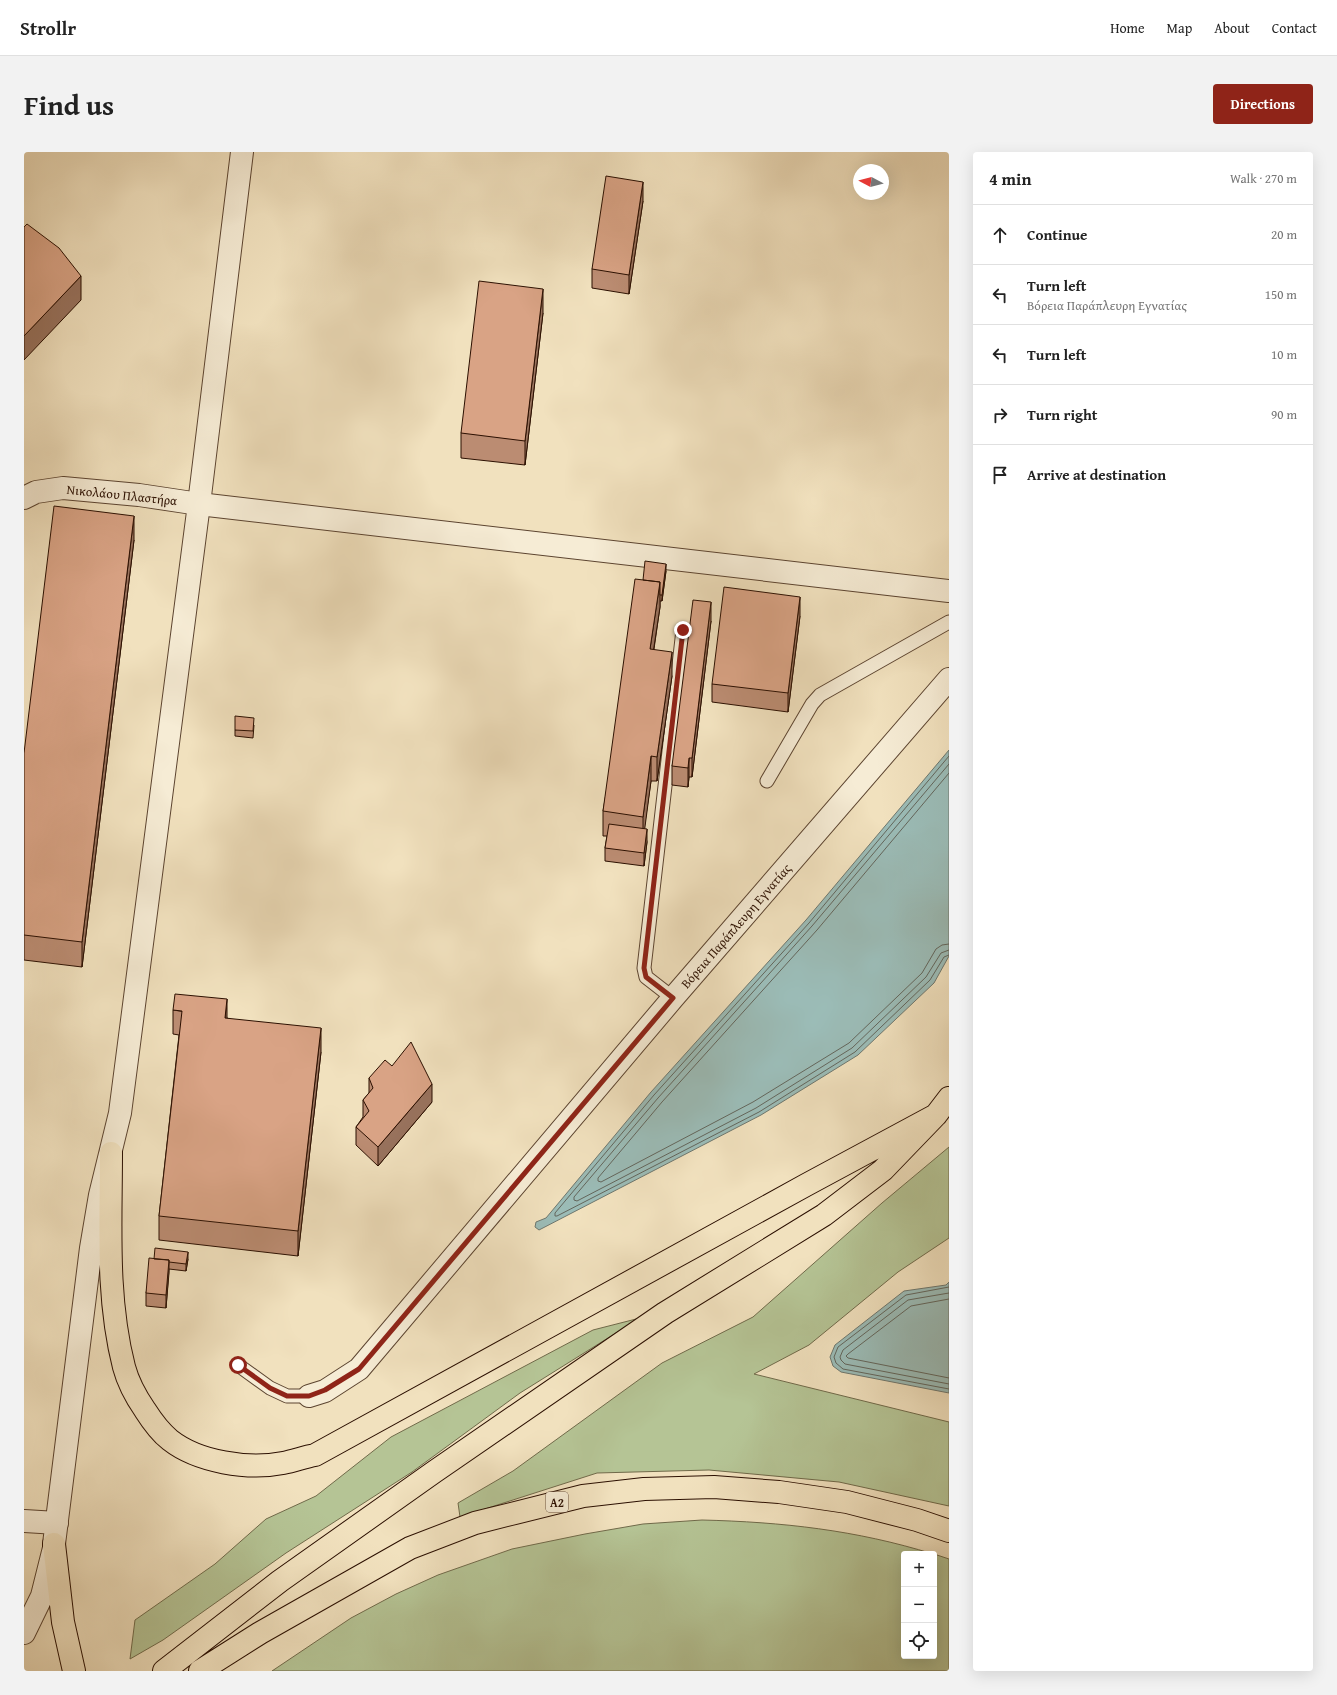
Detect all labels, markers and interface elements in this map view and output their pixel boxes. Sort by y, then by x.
text: Strollr [20,14,76,42]
text: Home [1110,18,1145,38]
text: Map [1167,18,1192,38]
text: About [1214,18,1250,38]
text: Contact [1272,18,1317,38]
text: Find us [24,84,114,125]
button: Directions [1213,84,1313,124]
north arrow [853,164,889,200]
text: 4 min [989,166,1031,191]
text: Walk · 270 m [1230,169,1297,188]
icon: ahead [989,224,1011,246]
text: Continue [1027,224,1088,245]
text: 20 m [1271,225,1297,244]
text: Turn left [1027,275,1086,296]
icon: left [989,284,1011,306]
text: 150 m [1265,285,1297,304]
text: Βόρεια Παράπλευρη Εγνατίας [1027,296,1187,315]
icon: left [989,344,1011,366]
text: Turn left [1027,344,1086,365]
text: 10 m [1271,345,1297,364]
icon: right [989,404,1011,426]
text: Turn right [1027,404,1098,425]
text: 90 m [1271,405,1297,424]
icon: arrive [989,464,1011,486]
text: Arrive at destination [1027,464,1166,485]
street label: Νικολάου Πλαστήρα [66,480,178,510]
route end [674,621,692,639]
street label: Βόρεια Παράπλευρη Εγνατίας [676,859,796,993]
route start [229,1356,247,1374]
road number: Α2 [546,1492,568,1512]
map controls [901,1551,937,1659]
button: + [901,1551,937,1587]
button: − [901,1587,937,1623]
button: locate [901,1623,937,1659]

